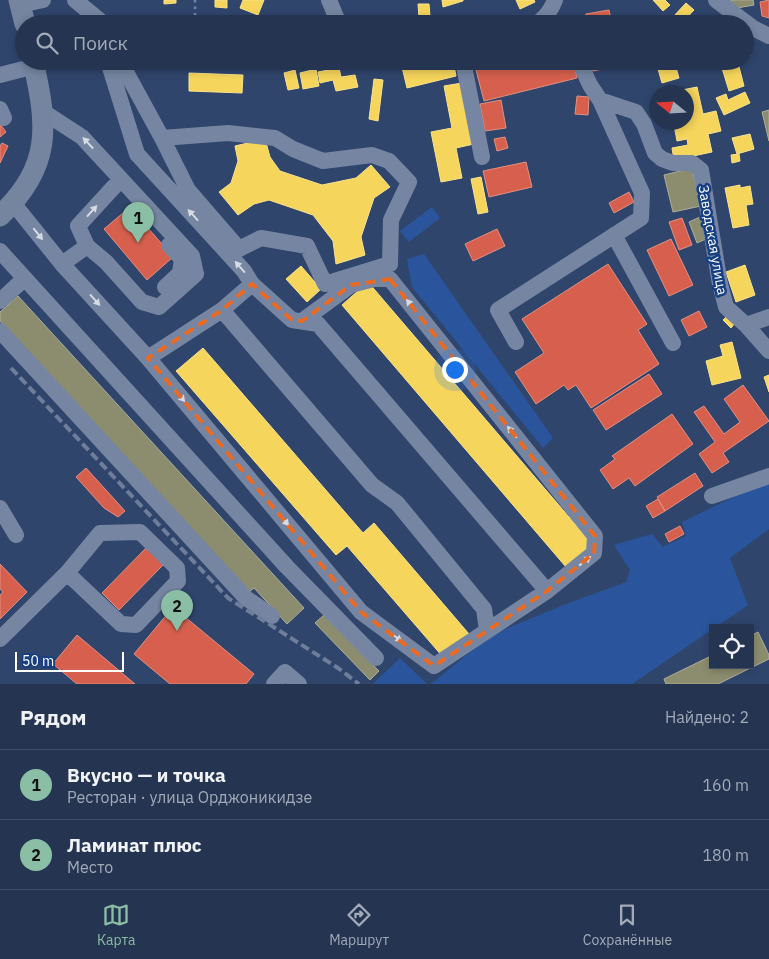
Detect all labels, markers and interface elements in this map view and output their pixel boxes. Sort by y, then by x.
search box [15,15,754,70]
icon: search [33,29,61,57]
text: Поиск [73,31,128,55]
north arrow [649,85,694,130]
one-way arrow [82,138,94,150]
street label: Заводская улица [694,184,732,297]
pin: 1 [122,202,154,243]
one-way arrow [87,204,98,217]
one-way arrow [187,210,199,222]
one-way arrow [32,227,43,240]
one-way arrow [234,260,245,273]
one-way arrow [89,294,101,306]
one-way arrow [405,299,416,312]
your location [442,357,468,383]
one-way arrow [174,389,185,402]
one-way arrow [507,426,518,439]
one-way arrow [279,513,290,526]
one-way arrow [578,556,591,567]
pin: 2 [161,590,193,631]
map controls [709,624,754,669]
button: locate [709,624,754,669]
one-way arrow [389,632,402,642]
scale bar [15,649,124,672]
text: 50 m [22,652,54,670]
text: Рядом [20,703,87,731]
text: Найдено: 2 [665,707,749,727]
text: Вкусно — и точка [67,763,226,787]
text: 1 [31,775,41,795]
text: 160 m [702,775,749,795]
text: Ресторан · улица Орджоникидзе [67,787,312,807]
text: Ламинат плюс [67,833,202,857]
text: 2 [31,845,41,865]
text: 180 m [702,845,749,865]
text: Место [67,857,113,877]
tab: Карта [97,901,135,949]
tab: Маршрут [329,901,389,949]
tab: Сохранённые [583,901,672,949]

